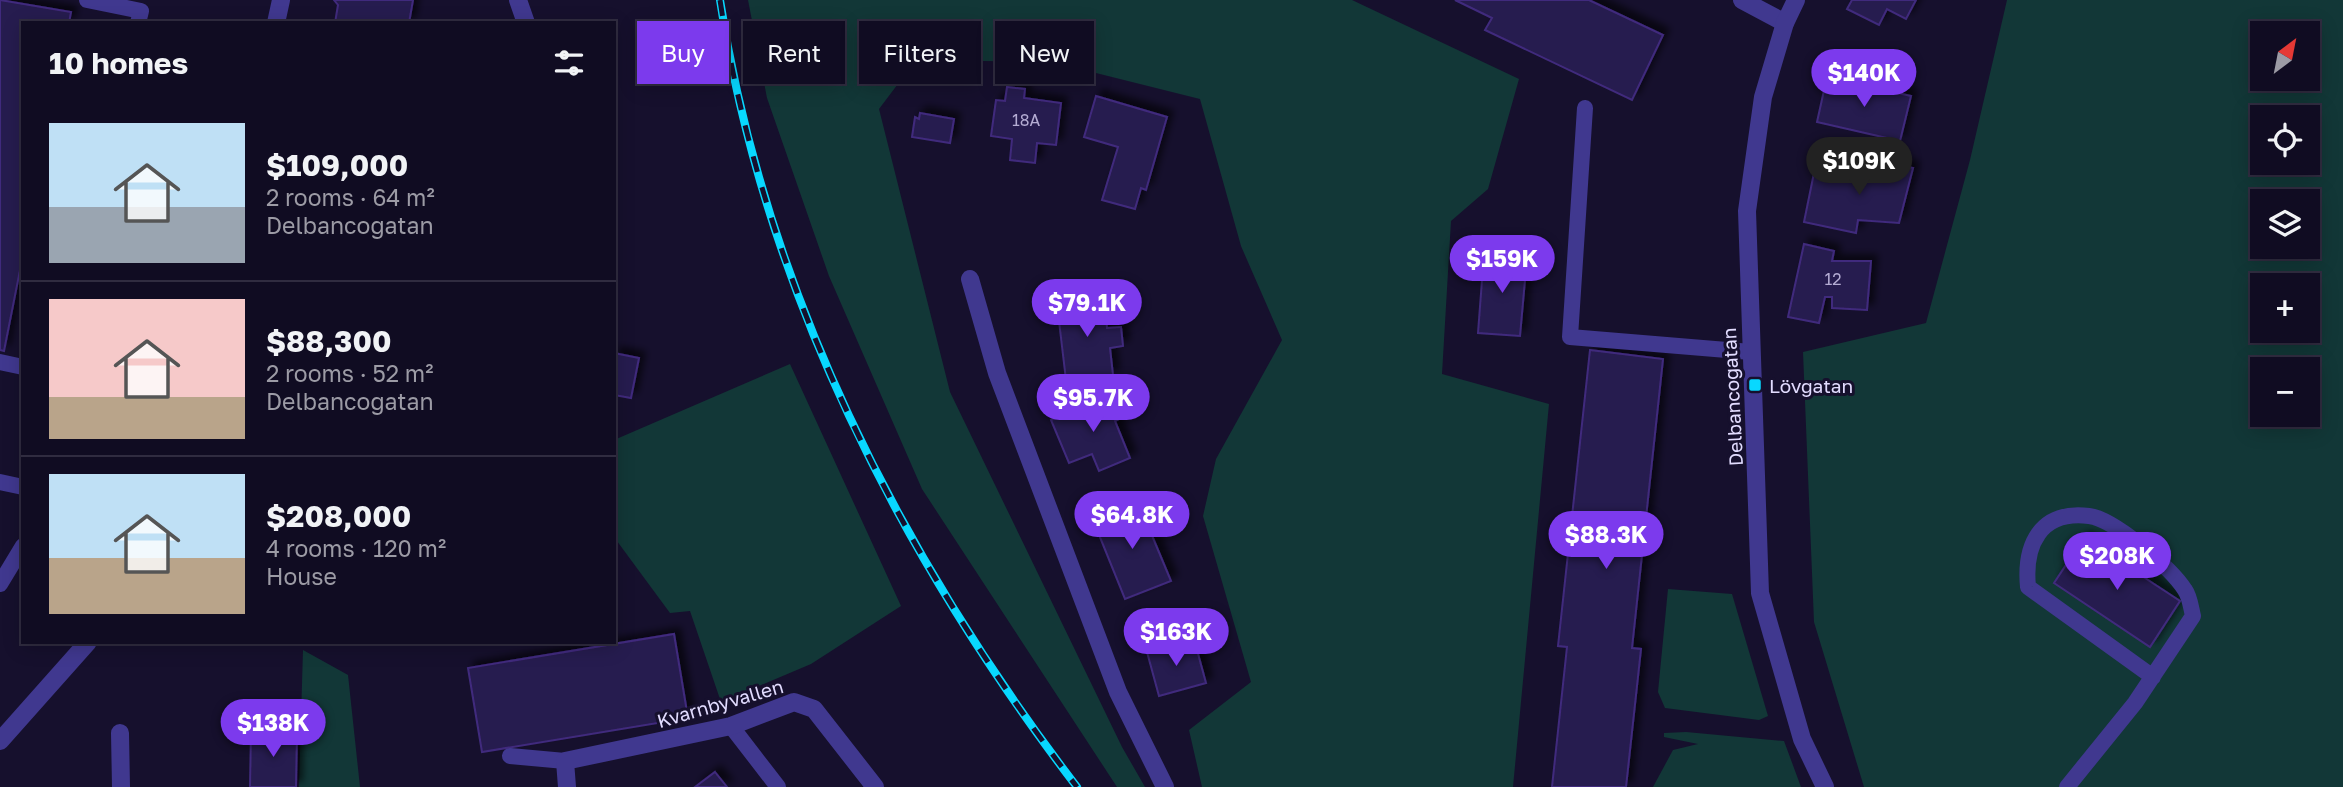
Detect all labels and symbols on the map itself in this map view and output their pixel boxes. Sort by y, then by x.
north arrow [2250,21,2320,91]
pin: $140K [1815,50,1913,109]
house number: 18A [1012,110,1040,130]
pin: $109K [1810,138,1908,197]
pin: $159K [1453,236,1551,295]
house number: 12 [1824,269,1842,289]
pin: $79.1K [1030,280,1144,339]
street label: Delbancogatan [1717,327,1747,467]
pin: $95.7K [1036,374,1150,434]
place label: Lövgatan [1769,374,1853,397]
marker: Lövgatan [1747,377,1763,393]
pin: $64.8K [1075,491,1189,551]
pin: $88.3K [1549,512,1663,571]
pin: $208K [2068,532,2166,592]
pin: $163K [1127,608,1225,668]
street label: Kvarnbyvallen [654,674,786,732]
pin: $138K [224,700,322,759]

